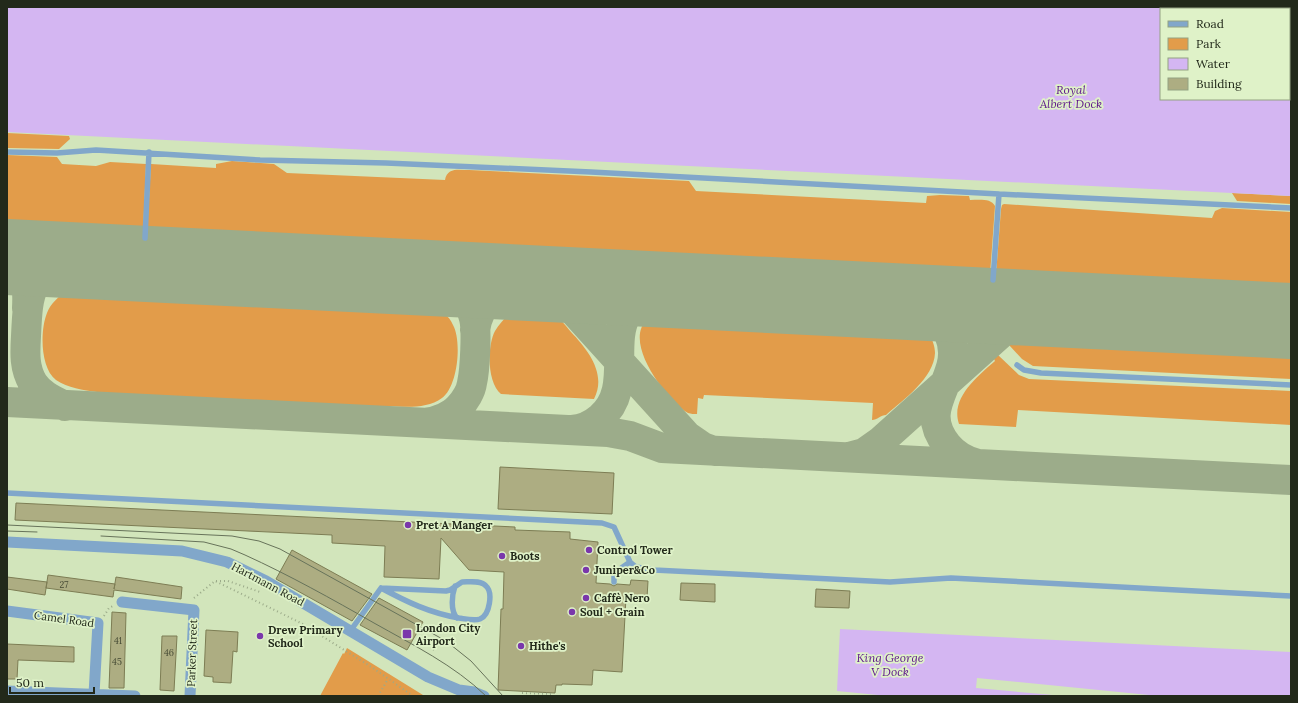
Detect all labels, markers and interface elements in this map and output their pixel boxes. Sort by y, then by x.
legend [1160,8,1290,100]
text: Road [1196,16,1224,31]
text: Park [1196,36,1222,51]
text: Water [1196,56,1231,71]
text: Building [1196,76,1242,91]
water label: Royal Albert Dock [1039,82,1102,111]
place label: Pret A Manger [416,518,493,532]
marker: Pret A Manger [403,520,413,530]
place label: Control Tower [597,543,673,557]
marker: Control Tower [584,545,594,555]
place label: Boots [510,549,540,563]
marker: Boots [497,551,507,561]
street label: Hartmann Road [229,559,307,609]
place label: Juniper&Co [594,563,655,577]
marker: Juniper&Co [581,565,591,575]
house number: 27 [60,579,68,590]
place label: Caffè Nero [594,591,650,605]
marker: Caffè Nero [581,593,591,603]
place label: Soul + Grain [580,605,644,619]
marker: Soul + Grain [567,607,577,617]
street label: Camel Road [33,608,95,630]
street label: Parker Street [184,618,200,687]
place label: London City Airport [416,621,481,648]
place label: Drew Primary School [268,623,343,650]
marker: London City Airport [401,628,413,640]
marker: Drew Primary School [255,631,265,641]
house number: 41 [114,635,122,646]
place label: Hithe's [529,639,566,653]
marker: Hithe's [516,641,526,651]
house number: 46 [164,647,174,658]
water label: King George V Dock [857,650,924,679]
house number: 45 [112,656,122,667]
scale bar [10,669,94,695]
text: 50 m [16,675,44,690]

